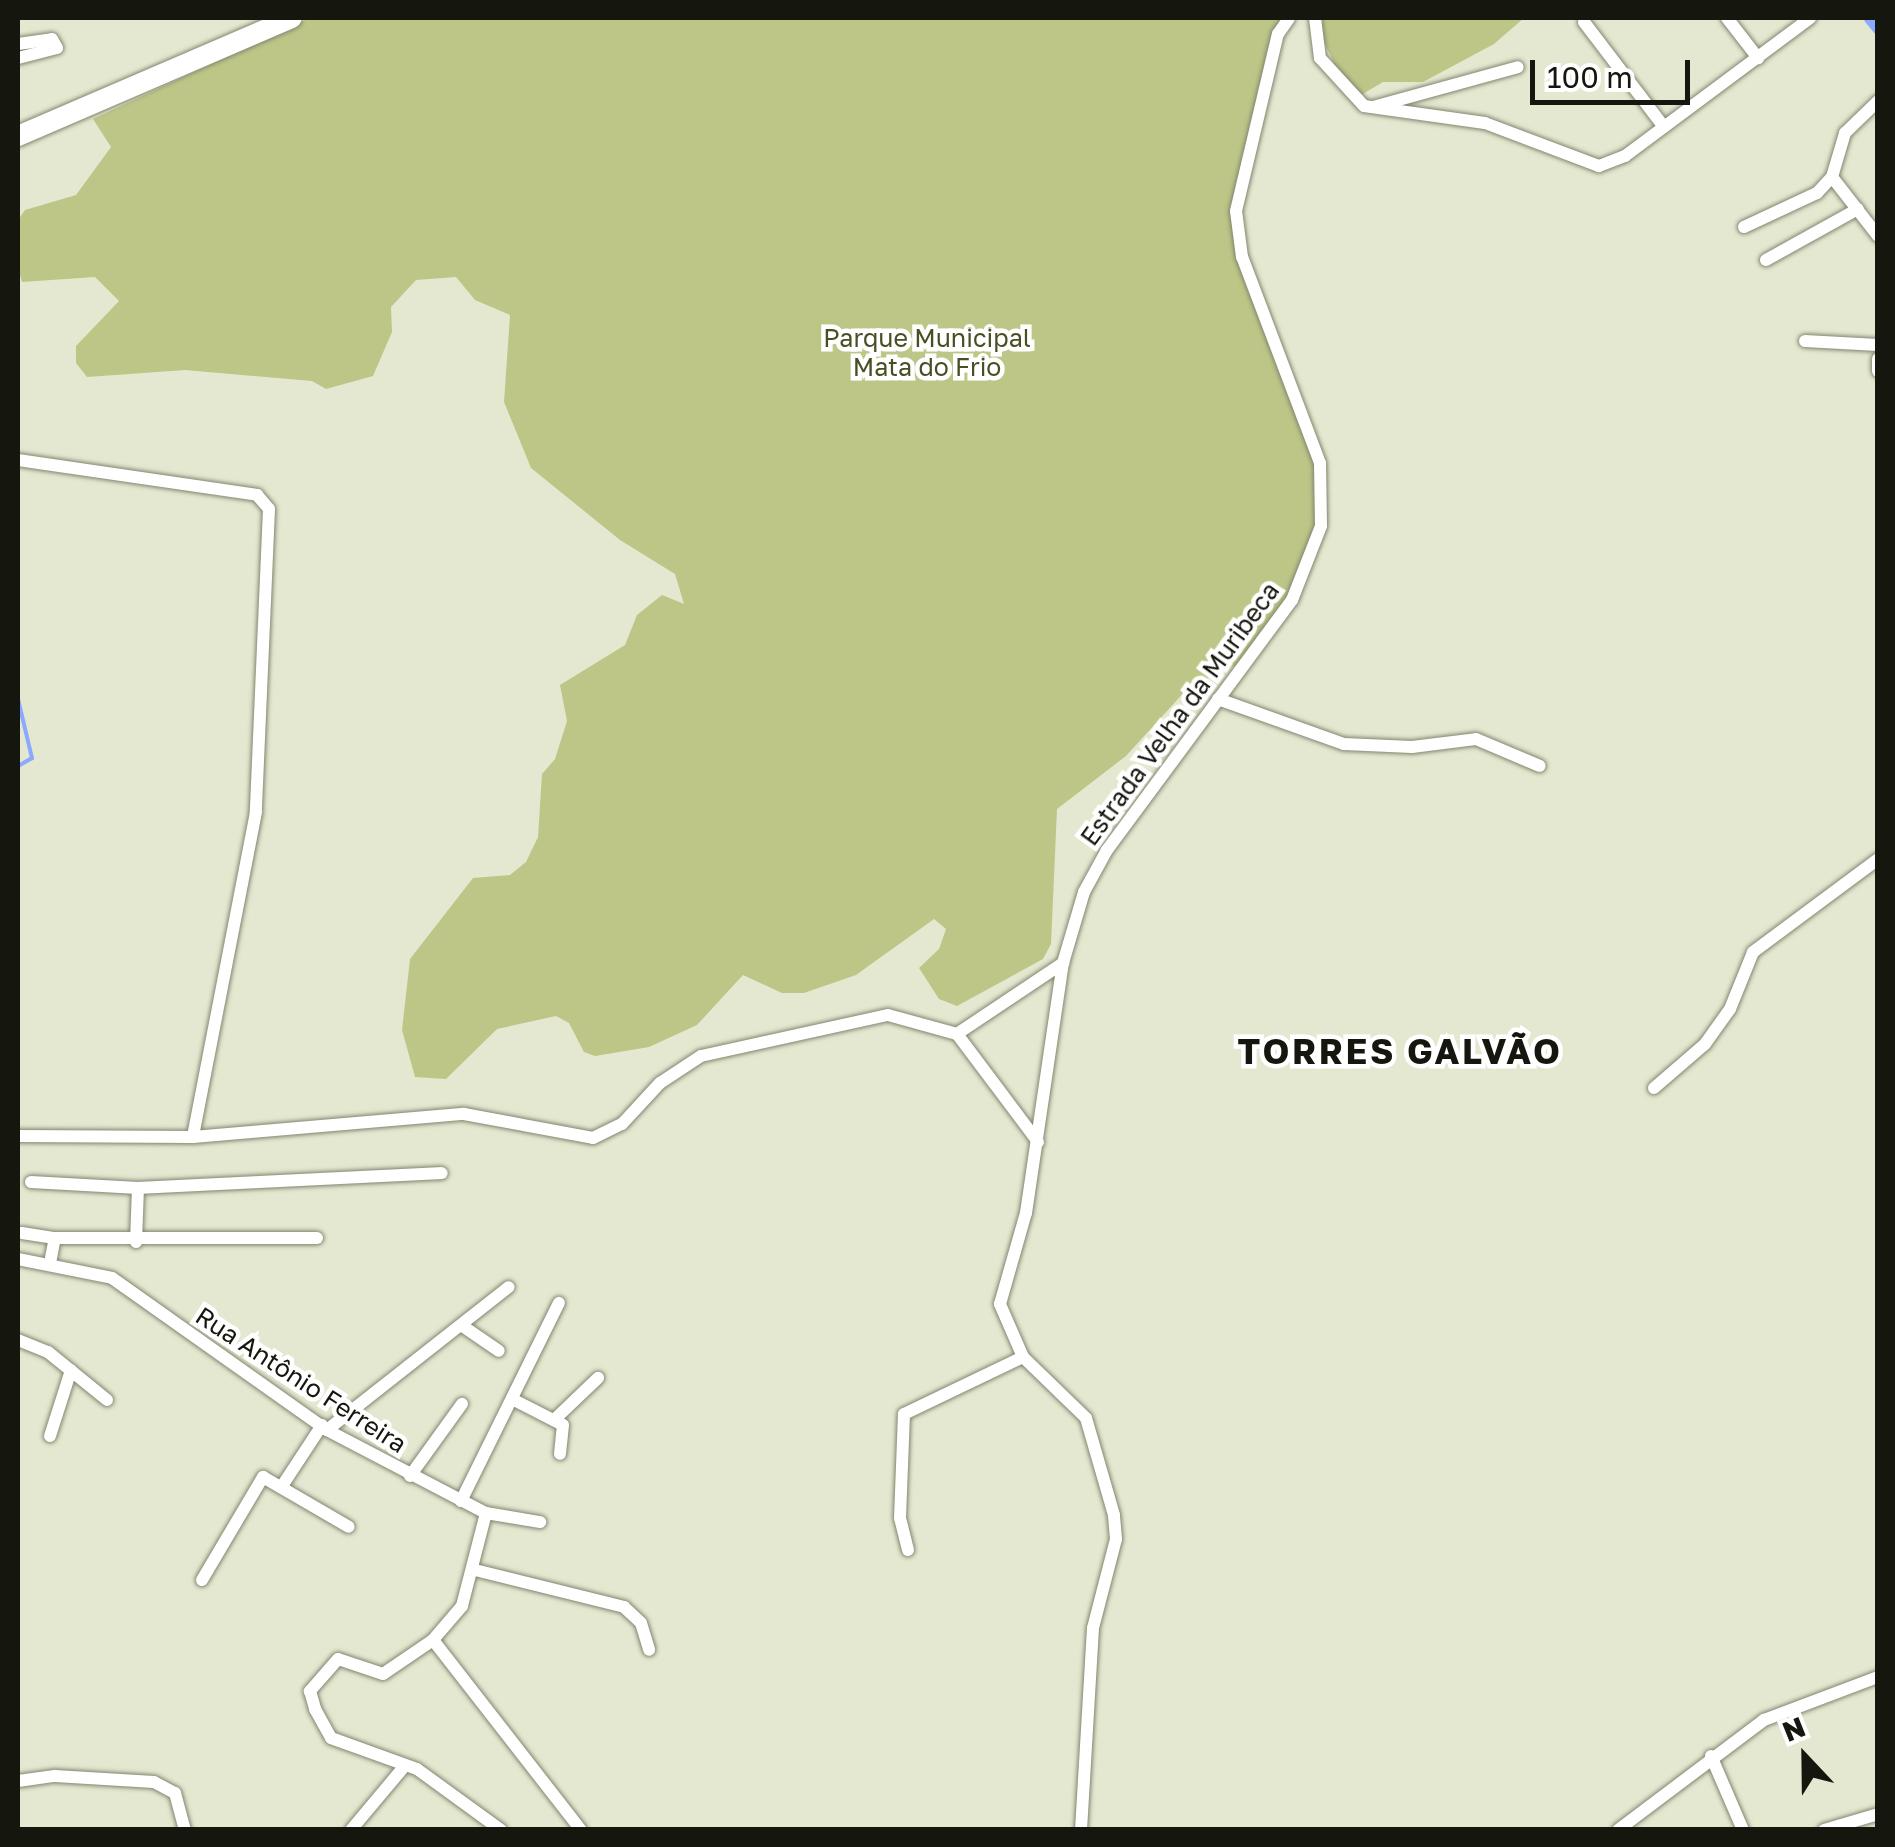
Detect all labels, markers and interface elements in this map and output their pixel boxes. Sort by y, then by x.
scale bar [1535,40,1695,102]
text: 100 m [1547,59,1633,95]
park label: Parque Municipal Mata do Frio [823,324,1031,383]
street label: Estrada Velha da Muribeca [1074,577,1286,851]
district label: TORRES GALVÃO [1238,1030,1562,1072]
street label: Rua Antônio Ferreira [190,1301,412,1459]
north arrow [1755,1707,1855,1807]
text: N [1778,1709,1810,1748]

